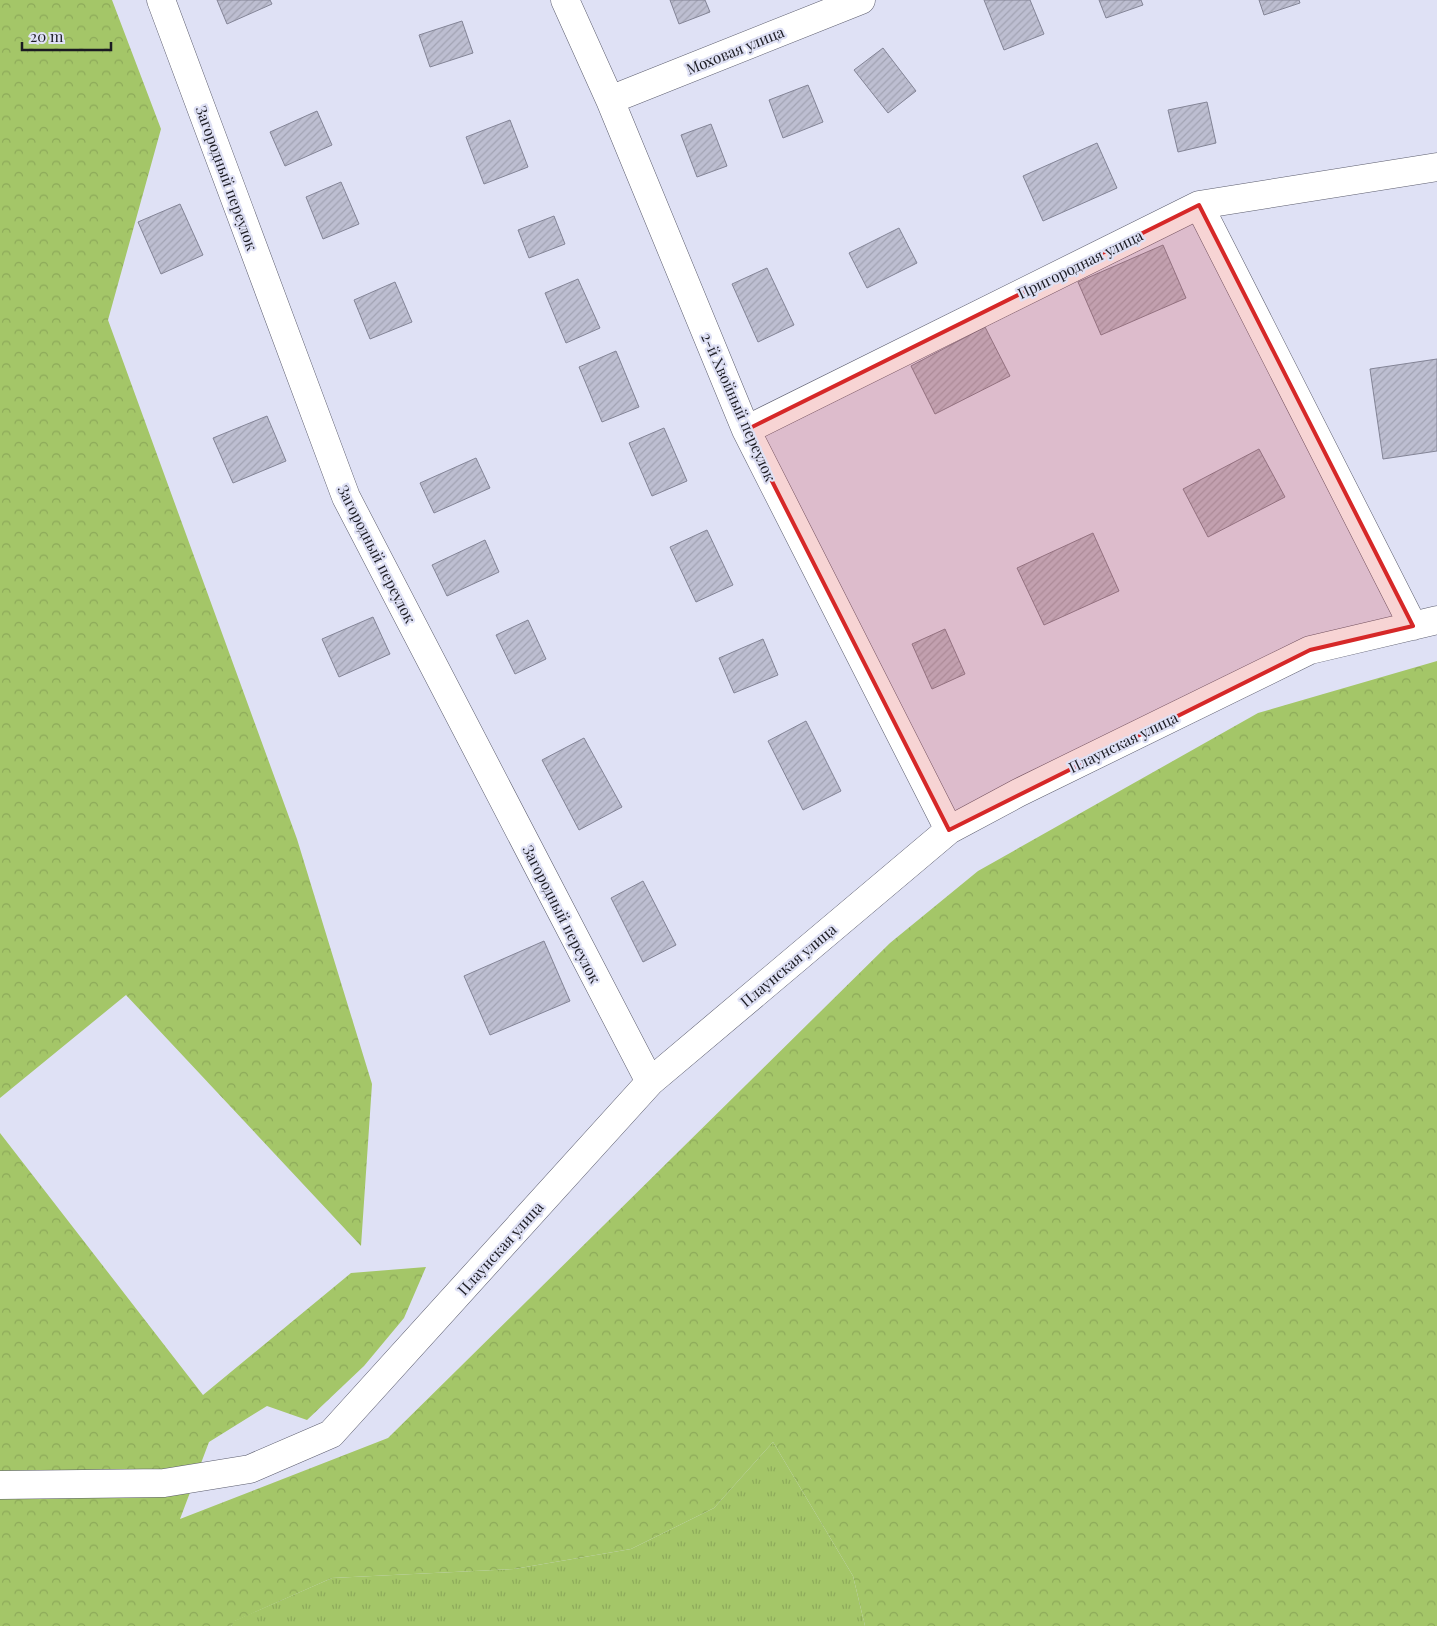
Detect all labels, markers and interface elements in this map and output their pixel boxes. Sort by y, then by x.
scale bar [22,20,111,52]
street label: Моховая улица [683,21,787,79]
text: 20 m [30,26,64,46]
street label: Загородный переулок [192,103,263,253]
street label: Пригородная улица [1014,225,1147,303]
street label: 2-й Хвойный переулок [697,329,781,485]
street label: Загородный переулок [333,481,421,627]
street label: Плаунская улица [1065,707,1182,777]
street label: Загородный переулок [518,841,606,987]
street label: Плаунская улица [736,919,841,1011]
street label: Плаунская улица [453,1197,548,1299]

